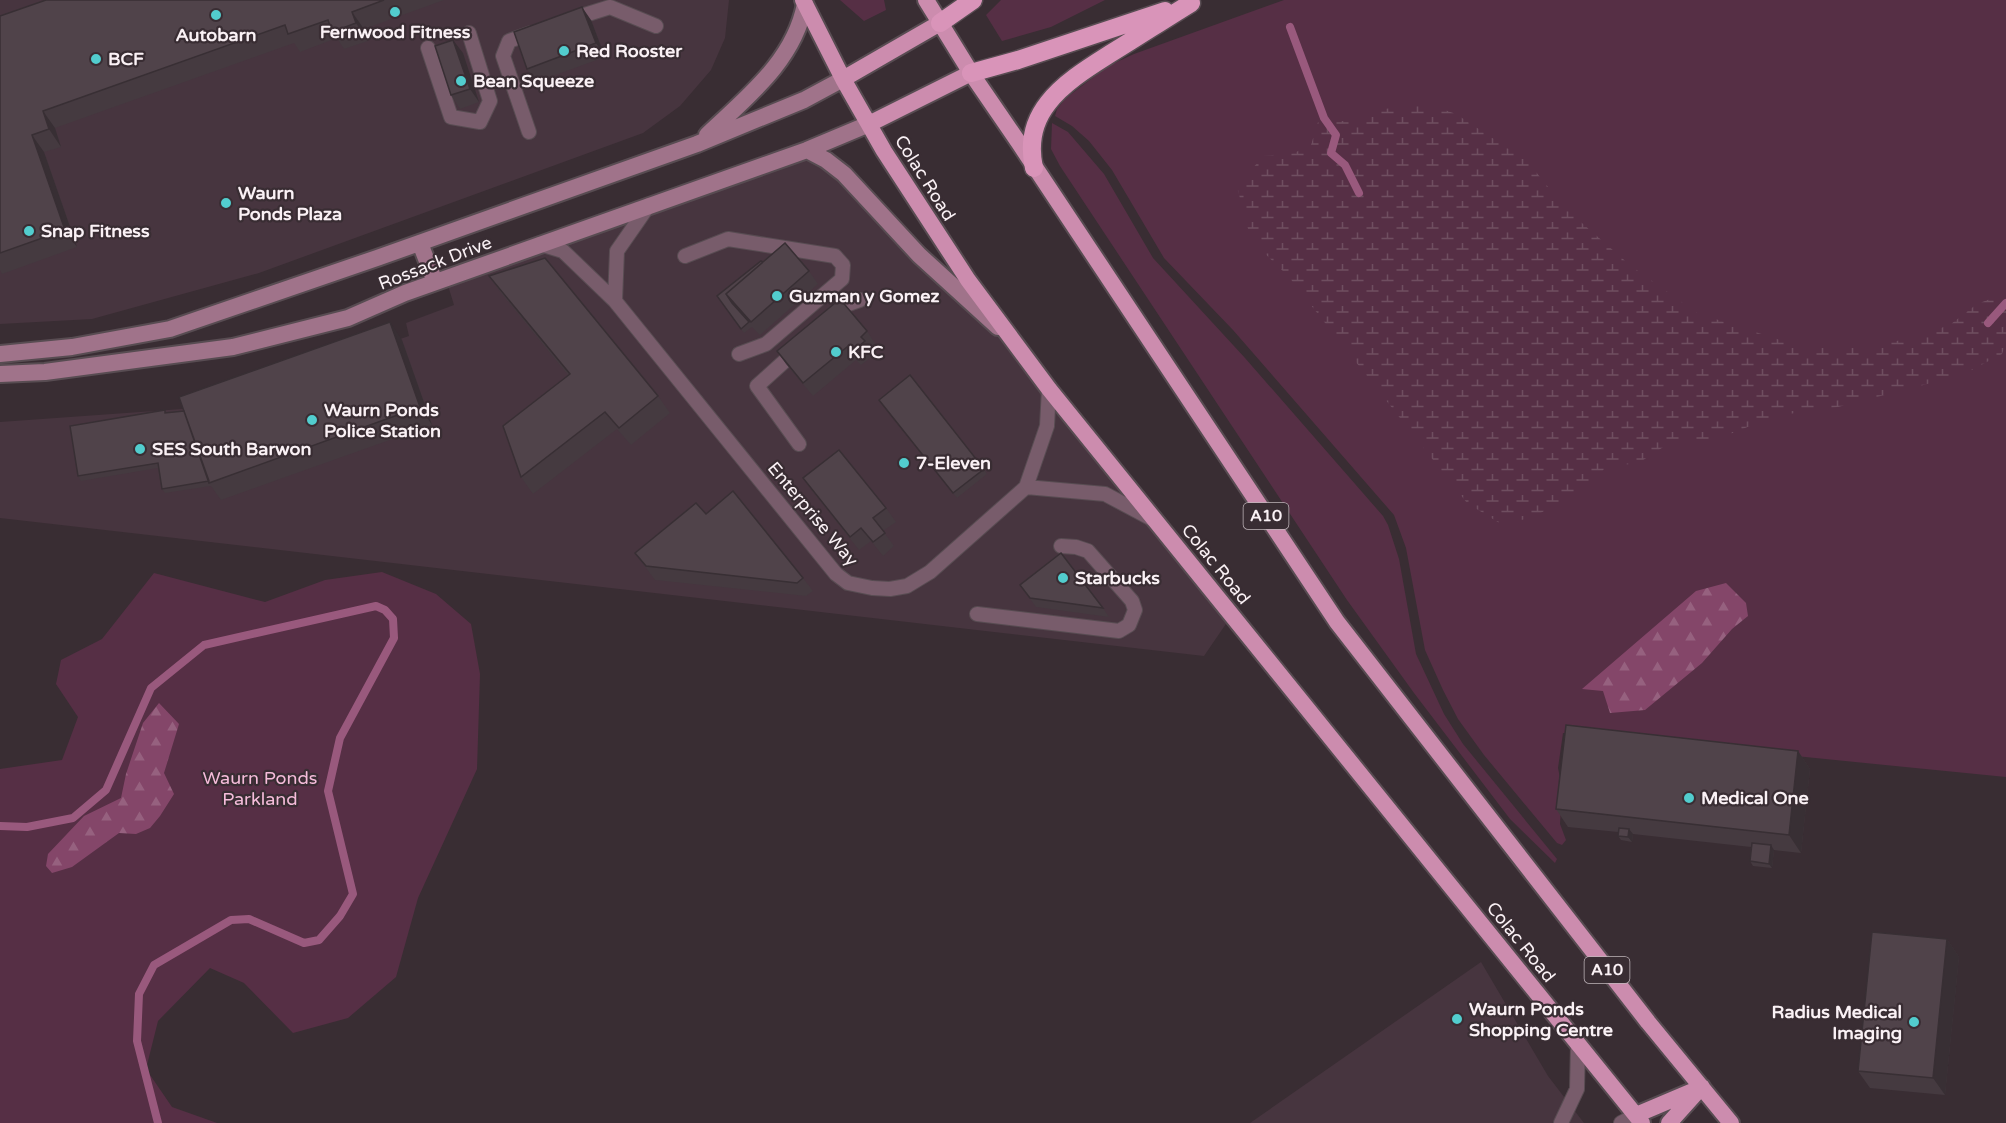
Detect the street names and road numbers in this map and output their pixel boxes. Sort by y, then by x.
street label: Colac Road [890,131,960,225]
street label: Rossack Drive [375,231,495,295]
street label: Enterprise Way [763,457,863,571]
road number: A10 [1244,503,1288,529]
street label: Colac Road [1177,519,1255,609]
street label: Colac Road [1482,897,1560,987]
road number: A10 [1584,957,1630,983]

